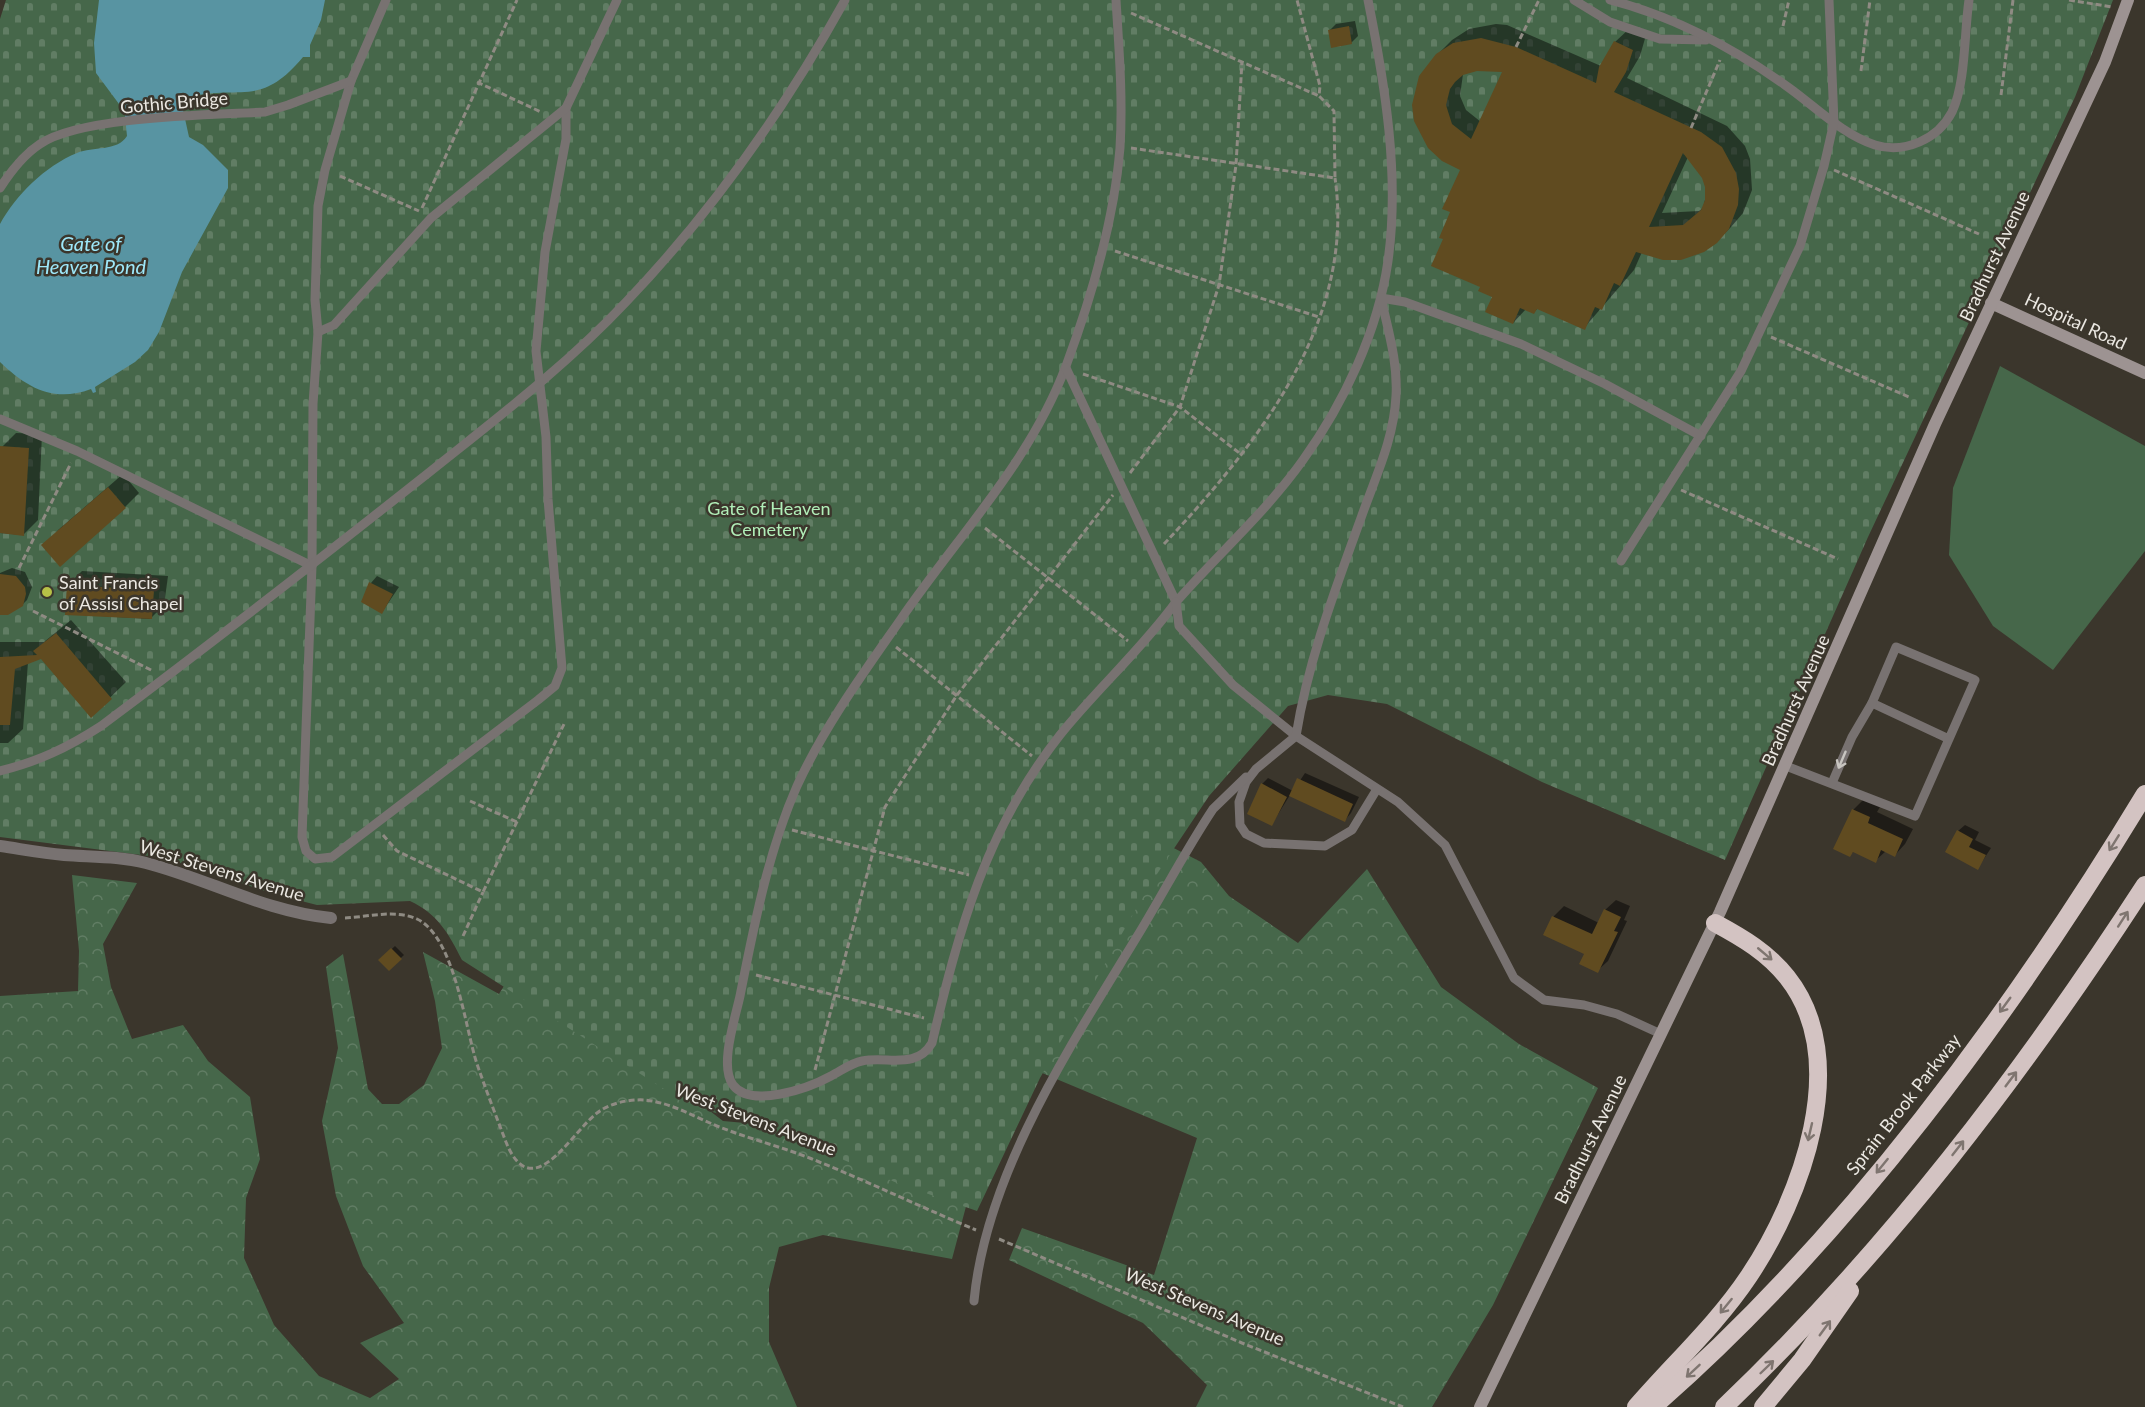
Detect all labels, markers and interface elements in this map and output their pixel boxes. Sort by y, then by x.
street label: Gothic Bridge [119,86,229,118]
street label: Bradhurst Avenue [1954,187,2034,325]
water label: Gate of Heaven Pond [36,231,147,278]
street label: Hospital Road [2021,288,2131,354]
park label: Gate of Heaven Cemetery [707,497,831,540]
place label: Saint Francis of Assisi Chapel [59,571,183,614]
marker: Saint Francis of Assisi Chapel [40,585,54,599]
street label: Bradhurst Avenue [1756,631,1834,769]
one-way arrow [1836,751,1847,769]
street label: West Stevens Avenue [137,834,307,906]
one-way arrow [2108,834,2120,851]
one-way arrow [2116,911,2129,928]
one-way arrow [1757,947,1772,961]
one-way arrow [1999,996,2011,1012]
street label: Sprain Brook Parkway [1841,1029,1965,1179]
street label: Bradhurst Avenue [1549,1071,1631,1207]
one-way arrow [2004,1071,2017,1087]
street label: West Stevens Avenue [672,1078,840,1160]
one-way arrow [1804,1122,1815,1141]
one-way arrow [1952,1140,1965,1156]
one-way arrow [1875,1158,1889,1173]
street label: West Stevens Avenue [1122,1262,1288,1350]
one-way arrow [1720,1298,1733,1314]
one-way arrow [1819,1320,1831,1336]
one-way arrow [1759,1359,1774,1374]
one-way arrow [1685,1364,1700,1378]

